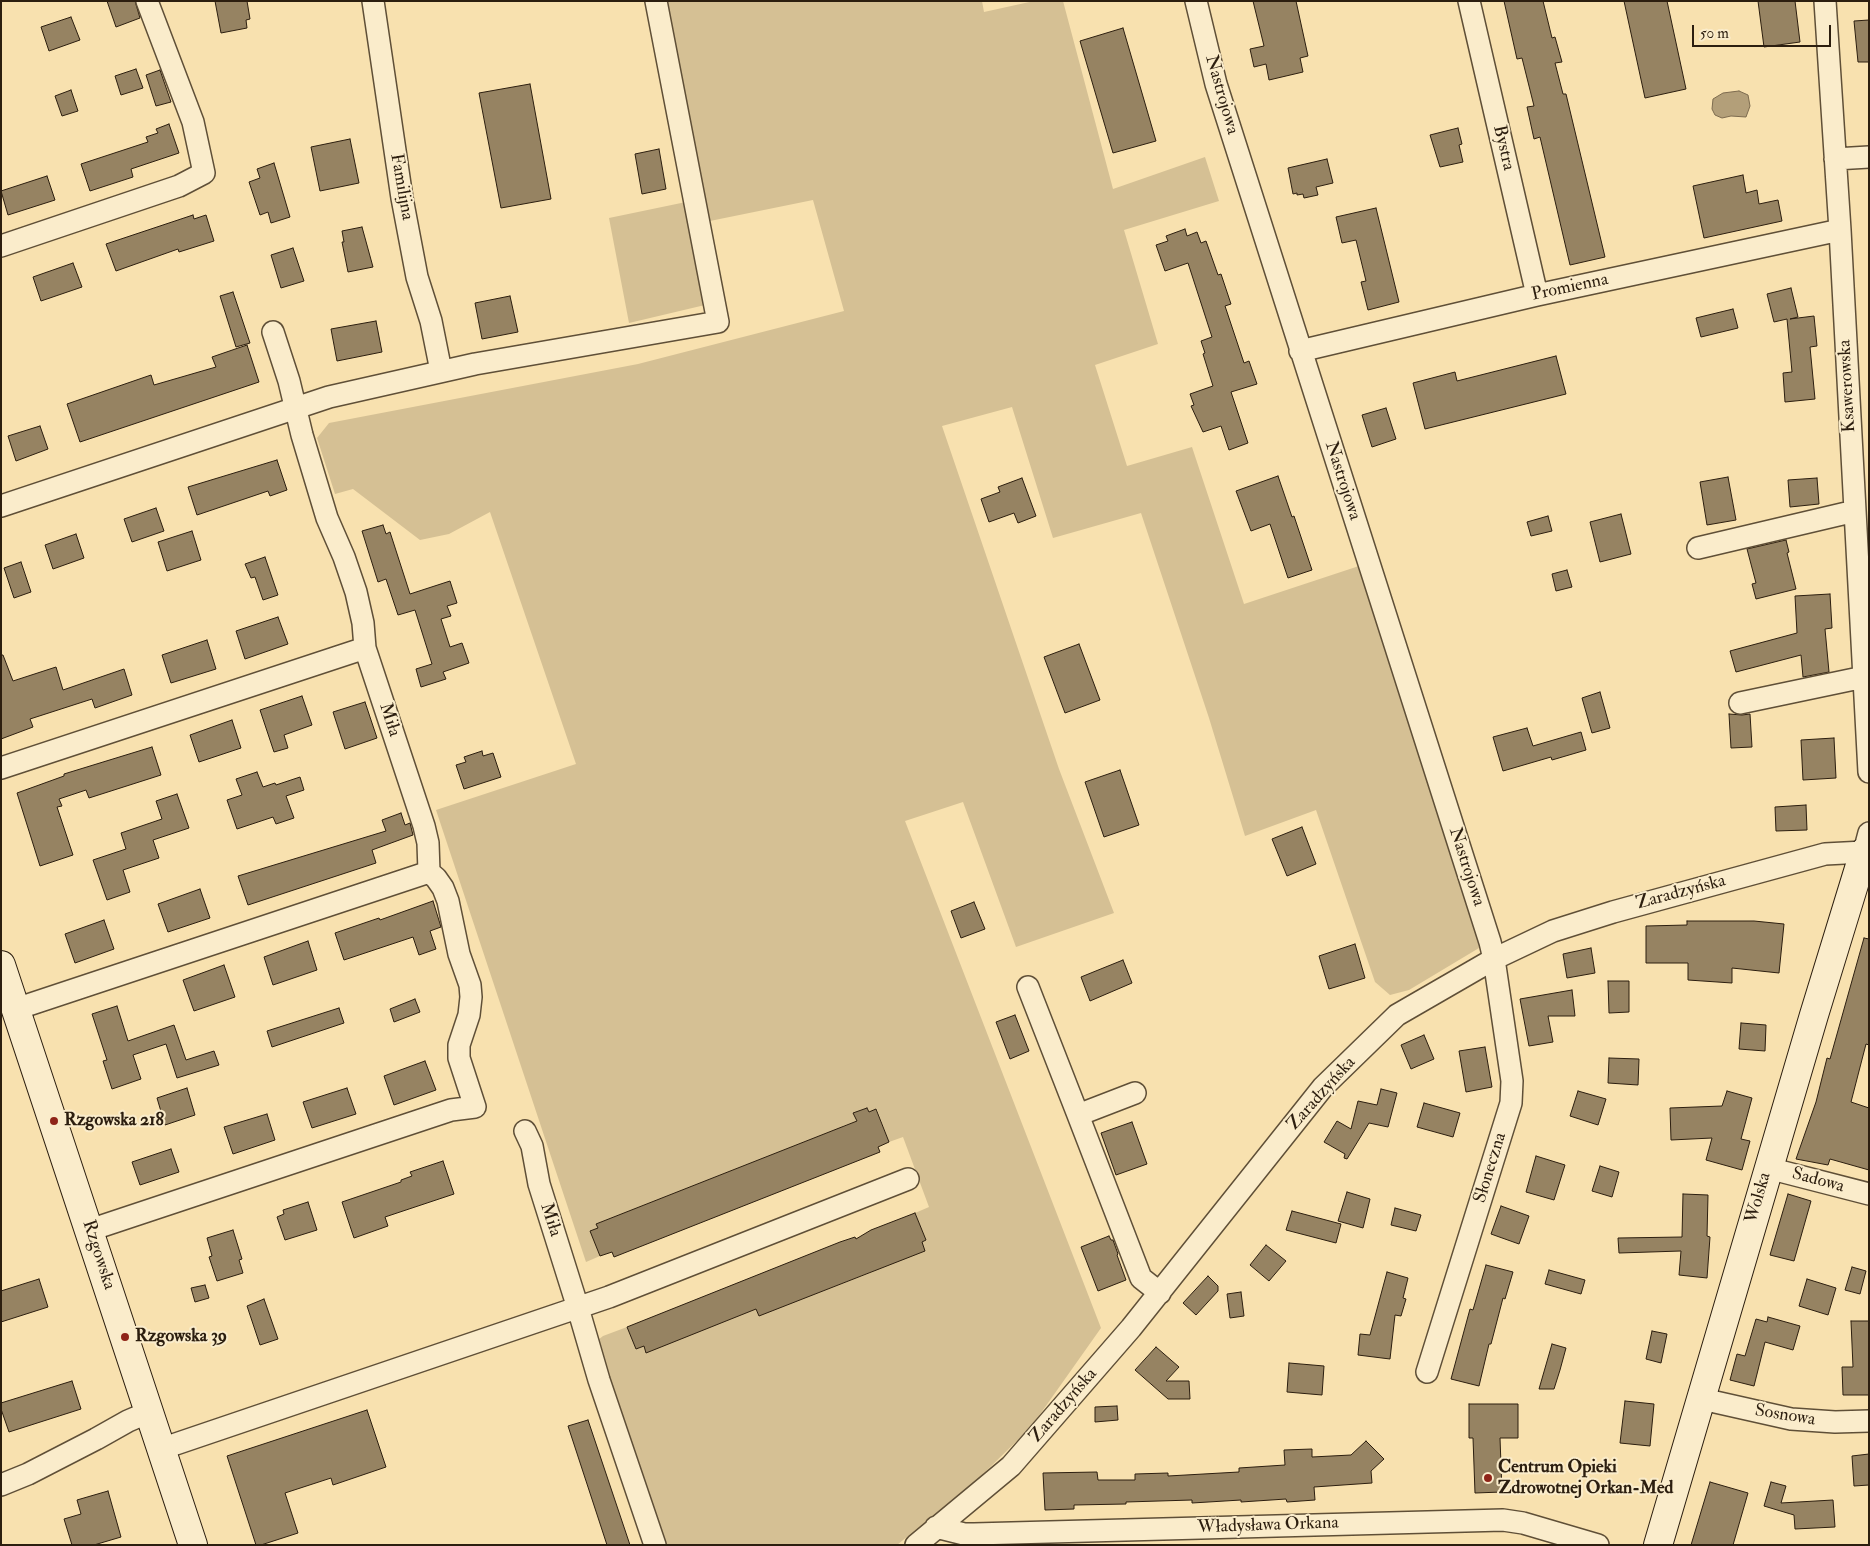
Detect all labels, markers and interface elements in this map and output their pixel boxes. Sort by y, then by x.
scale bar [1695,15,1834,47]
text: 50 m [1700,24,1729,43]
street label: Nastrojowa [1199,53,1243,137]
street label: Bystra [1487,123,1519,173]
street label: Familijna [385,152,417,222]
street label: Promienna [1530,269,1610,307]
street label: Ksawerowska [1835,339,1861,433]
street label: Nastrojowa [1319,439,1365,523]
street label: Miła [373,700,405,740]
street label: Nastrojowa [1443,825,1489,909]
street label: Zaradzyńska [1634,871,1728,915]
street label: Zaradzyńska [1283,1053,1361,1135]
place label: Rzgowska 218 [64,1110,164,1132]
marker: Rzgowska 218 [48,1115,60,1127]
street label: Słoneczna [1470,1130,1512,1206]
street label: Sadowa [1789,1164,1847,1198]
street label: Wolska [1741,1170,1777,1226]
street label: Miła [534,1200,566,1240]
street label: Rzgowska [77,1217,119,1293]
place label: Rzgowska 39 [135,1326,227,1348]
marker: Rzgowska 39 [119,1331,131,1343]
street label: Zaradzyńska [1026,1364,1102,1448]
street label: Sosnowa [1753,1401,1817,1431]
place label: Centrum Opieki Zdrowotnej Orkan-Med [1498,1457,1673,1500]
marker: Centrum Opieki Zdrowotnej Orkan-Med [1482,1472,1494,1484]
street label: Władysława Orkana [1197,1513,1339,1539]

